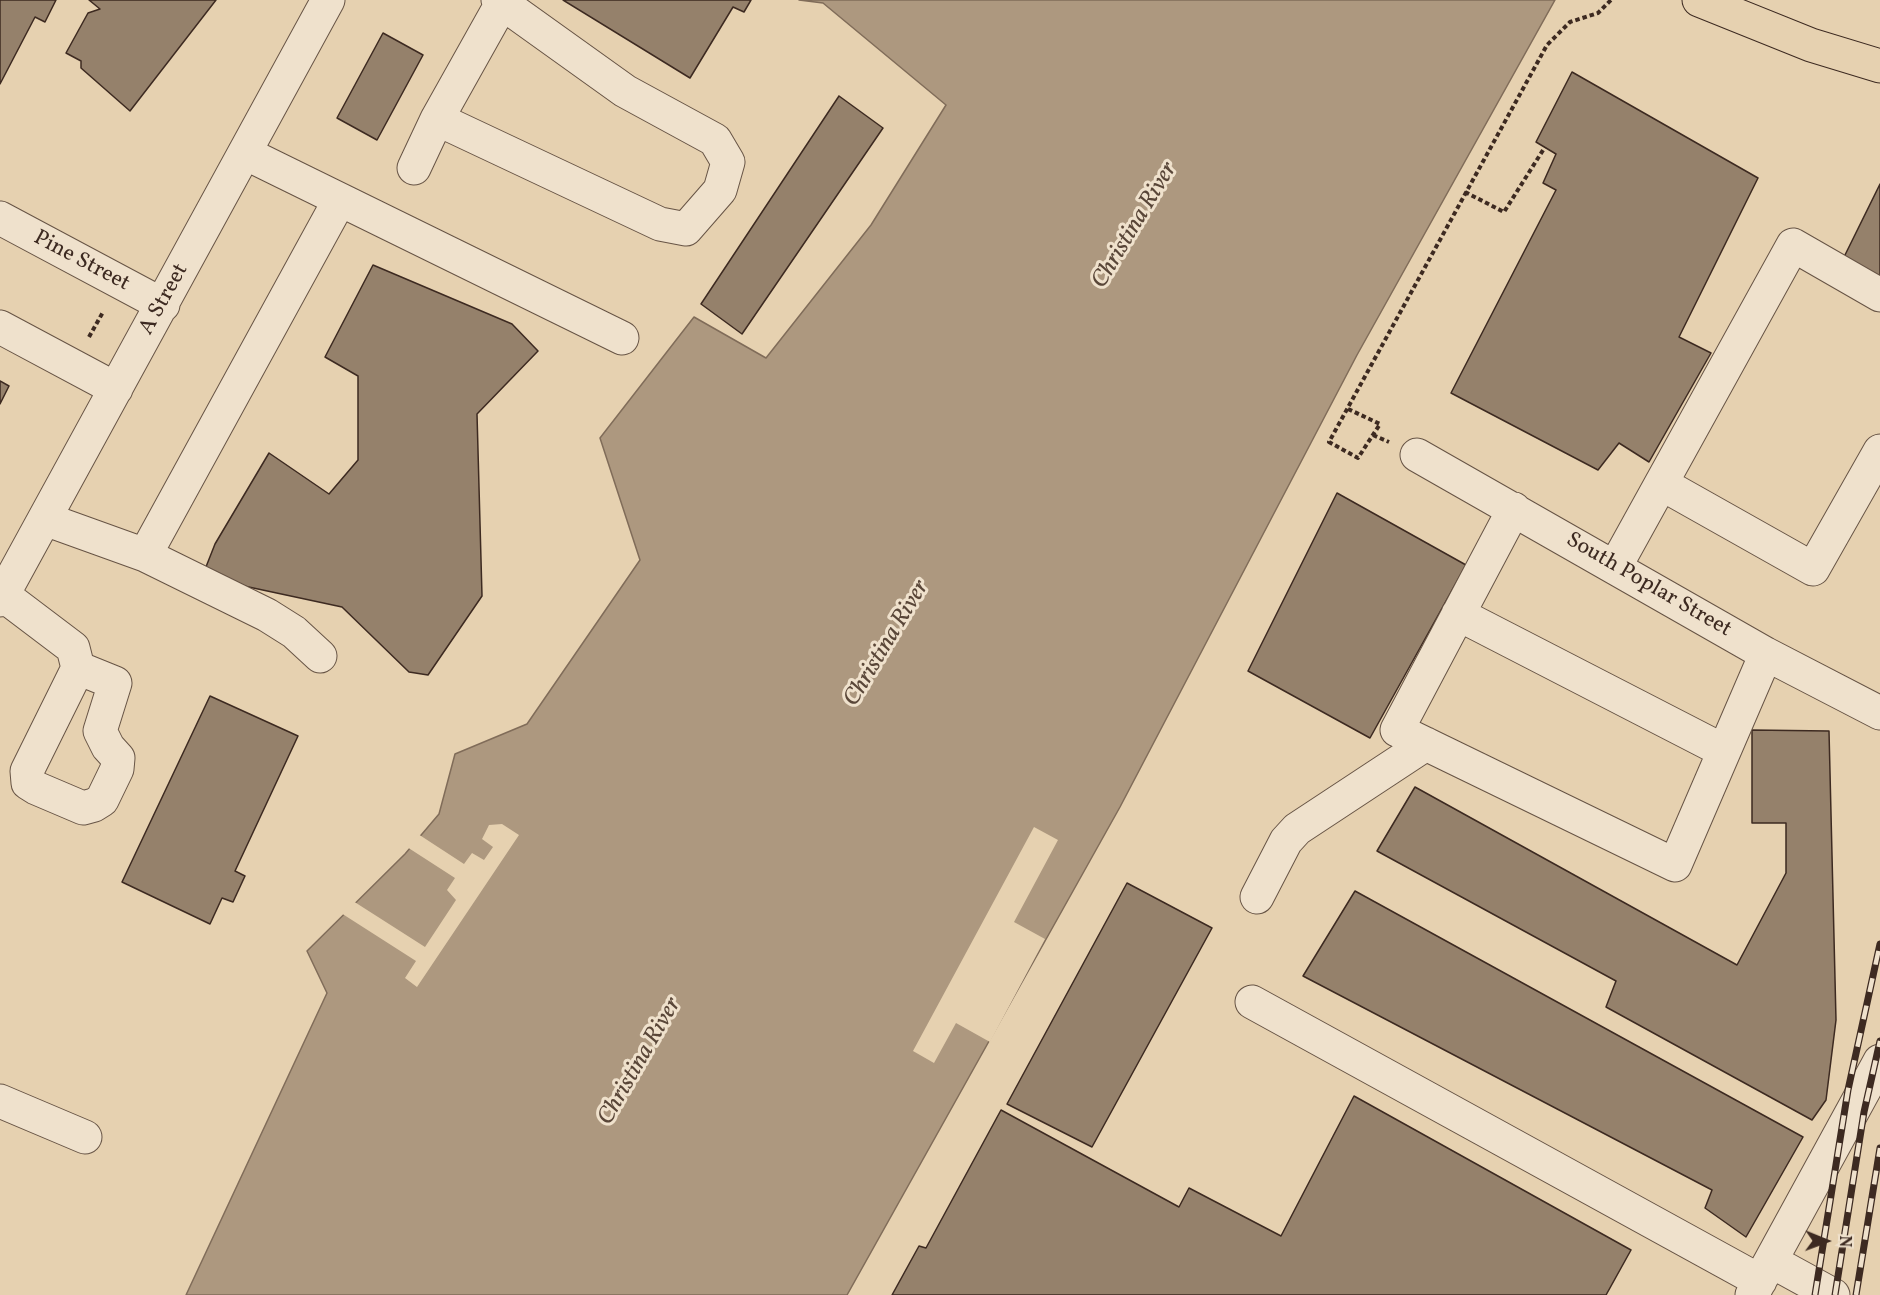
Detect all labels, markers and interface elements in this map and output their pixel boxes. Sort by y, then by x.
water label: Christina River [1087,158,1185,294]
street label: Pine Street [28,226,134,298]
street label: A Street [135,260,195,340]
street label: South Poplar Street [1561,528,1735,644]
water label: Christina River [839,576,937,712]
water label: Christina River [593,993,689,1131]
north arrow [1796,1211,1856,1271]
text: N [1833,1235,1855,1247]

